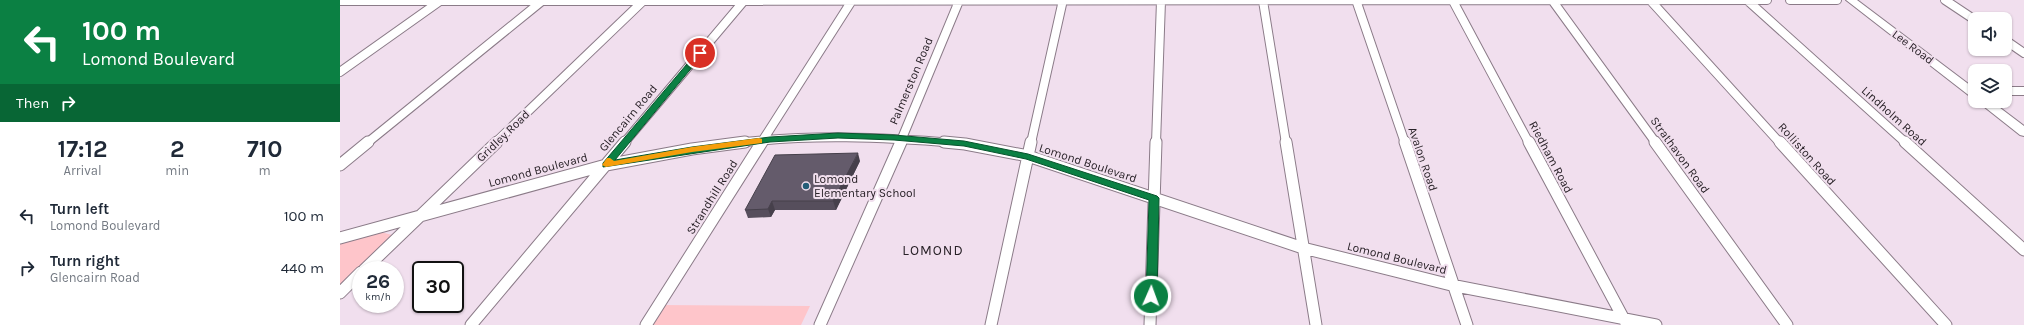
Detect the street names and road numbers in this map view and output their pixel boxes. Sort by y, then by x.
street label: Lee Road [1889,27,1937,67]
street label: Palmerston Road [886,35,936,127]
street label: Glencairn Road [596,82,660,154]
street label: Lindholm Road [1859,83,1929,149]
street label: Gridley Road [474,107,532,165]
street label: Strathavon Road [1647,114,1713,196]
street label: Riedham Road [1526,119,1576,195]
street label: Rolliston Road [1775,120,1839,188]
street label: Avalon Road [1405,125,1441,193]
street label: Lomond Boulevard [1037,141,1139,185]
street label: Lomond Boulevard [487,150,589,190]
street label: Strandhill Road [684,157,740,237]
street label: Lomond Boulevard [1346,239,1448,277]

